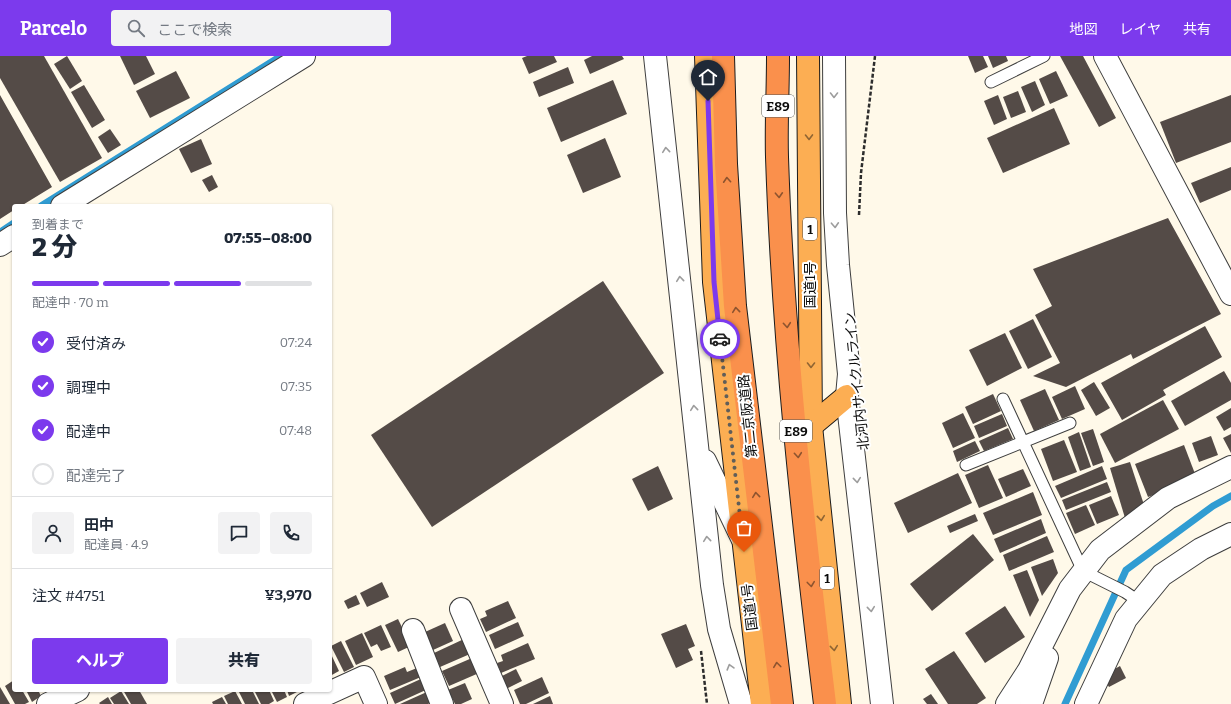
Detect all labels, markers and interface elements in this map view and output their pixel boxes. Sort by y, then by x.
search box [111,10,391,46]
text: Parcelo [20,17,87,40]
icon: search [125,17,147,39]
text: ここで検索 [157,21,232,39]
text: 地図 [1069,21,1097,38]
text: レイヤ [1119,21,1161,38]
text: 共有 [1183,21,1211,38]
pin [691,60,725,101]
icon: home [697,66,719,88]
one-way arrow [830,92,838,98]
road number: E89 [762,95,794,117]
one-way arrow [805,134,813,140]
one-way arrow [661,147,670,153]
one-way arrow [722,177,731,183]
one-way arrow [775,192,784,198]
text: 到着まで [32,217,84,232]
road number: 1 [803,218,817,240]
one-way arrow [831,222,840,228]
text: 07:55–08:00 [224,229,312,247]
text: 2 分 [32,232,77,263]
street label: 国道1号 [802,261,819,309]
one-way arrow [675,276,684,282]
text: 配達中 · 70 m [32,295,109,310]
one-way arrow [731,307,740,313]
street label: 北河内サイクルライン [841,311,873,451]
courier [700,319,740,359]
one-way arrow [782,322,791,328]
icon: car [709,328,731,350]
icon: check [32,331,54,353]
text: 受付済み [66,335,126,353]
text: 07:24 [280,335,312,350]
one-way arrow [807,362,815,368]
street label: 第二京阪道路 [735,373,761,459]
icon: check [32,375,54,397]
text: 調理中 [66,379,111,397]
text: 07:35 [280,379,312,394]
one-way arrow [690,405,699,411]
icon: check [32,419,54,441]
road number: E89 [780,420,812,442]
text: 配達中 [66,423,111,441]
text: 07:48 [279,423,312,438]
one-way arrow [794,452,803,458]
text: 配達完了 [66,467,126,485]
one-way arrow [852,477,861,483]
one-way arrow [752,491,761,498]
pin [727,511,761,552]
button: person [32,512,74,554]
button: chat [218,512,260,554]
button: phone [270,512,312,554]
one-way arrow [816,515,825,522]
text: 田中 [84,516,114,534]
icon: bag [733,517,755,539]
one-way arrow [703,536,712,542]
text: 配達員 · 4.9 [84,537,149,552]
road number: 1 [820,567,834,589]
one-way arrow [806,581,815,587]
street label: 国道1号 [739,582,761,632]
text: ¥3,970 [265,586,312,604]
text: 注文 #4751 [32,587,105,605]
one-way arrow [867,606,876,612]
button: ヘルプ [32,638,168,684]
button: 共有 [176,638,312,684]
one-way arrow [829,645,838,651]
one-way arrow [773,662,782,668]
one-way arrow [726,663,735,670]

